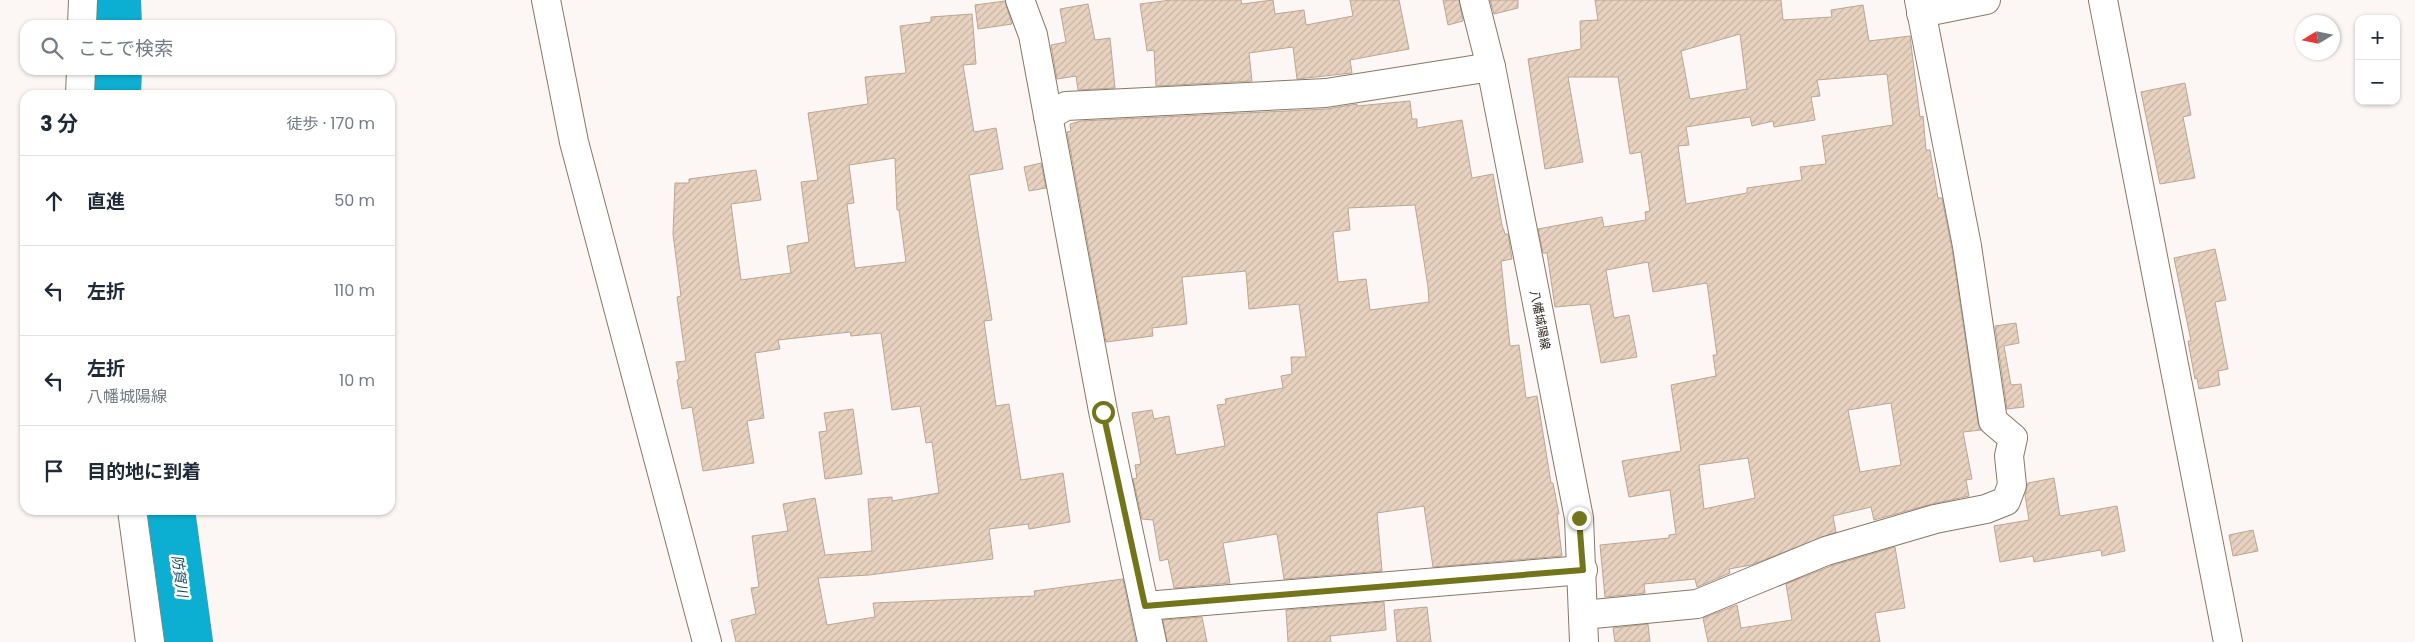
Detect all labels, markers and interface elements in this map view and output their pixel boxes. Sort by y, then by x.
north arrow [2295,15,2340,60]
map controls [2355,15,2400,105]
button: + [2355,15,2400,60]
search box [20,20,395,75]
icon: search [38,34,66,62]
text: ここで検索 [78,35,173,62]
button: − [2355,60,2400,105]
text: 3 分 [40,109,78,138]
text: 徒歩 · 170 m [286,112,375,135]
icon: ahead [40,187,68,215]
text: 直進 [87,188,125,215]
text: 50 m [334,189,375,212]
icon: left [40,277,68,305]
text: 左折 [87,278,125,305]
text: 110 m [334,279,375,302]
street label: 八幡城陽線 [1526,289,1555,351]
text: 左折 [87,355,125,382]
icon: left [40,367,68,395]
text: 10 m [339,369,375,392]
text: 八幡城陽線 [87,385,167,408]
route start [1092,401,1115,424]
icon: arrive [40,457,68,485]
text: 目的地に到着 [87,458,201,485]
route end [1568,507,1591,530]
water label: 防賀川 [167,554,193,600]

